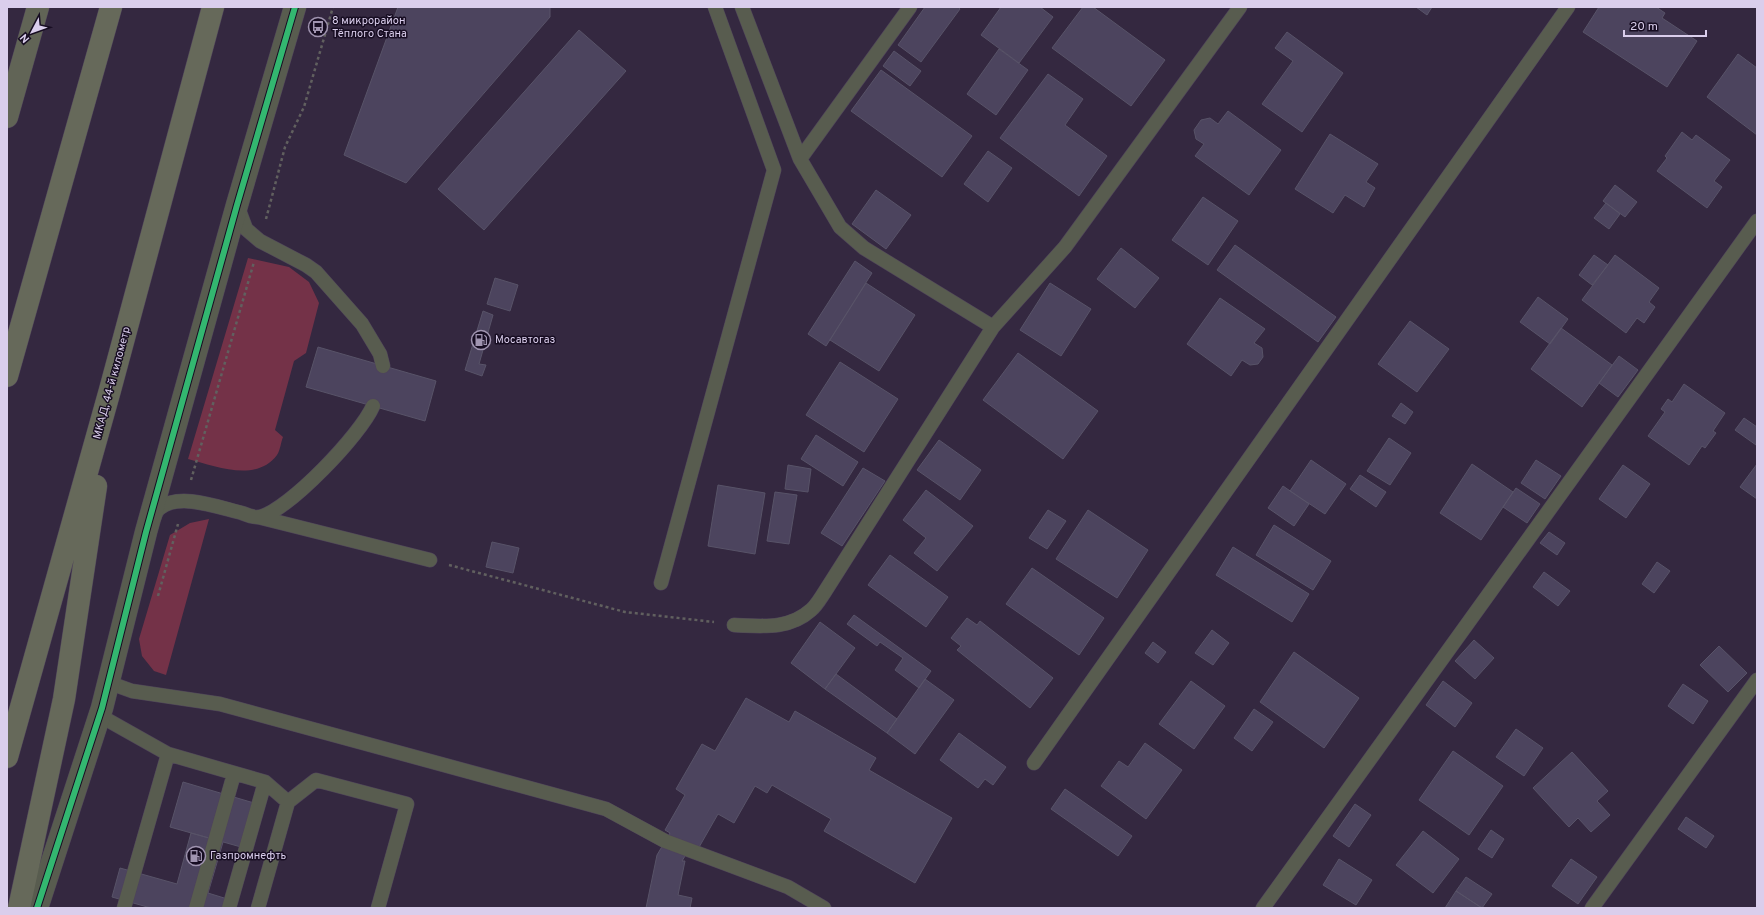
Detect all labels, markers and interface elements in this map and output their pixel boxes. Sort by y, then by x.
north arrow [12,12,52,52]
scale bar [1624,12,1706,38]
place label: 8 микрорайон Тёплого Стана [332,14,407,41]
bus stop icon: 8 микрорайон Тёплого Стана [307,16,329,38]
text: 20 m [1630,19,1658,35]
text: N [17,30,33,45]
street label: МКАД, 44-й километр [90,325,134,441]
fuel station icon: Мосавтогаз [470,329,492,351]
place label: Мосавтогаз [495,333,555,347]
fuel station icon: Газпромнефть [185,845,207,867]
place label: Газпромнефть [210,849,286,863]

